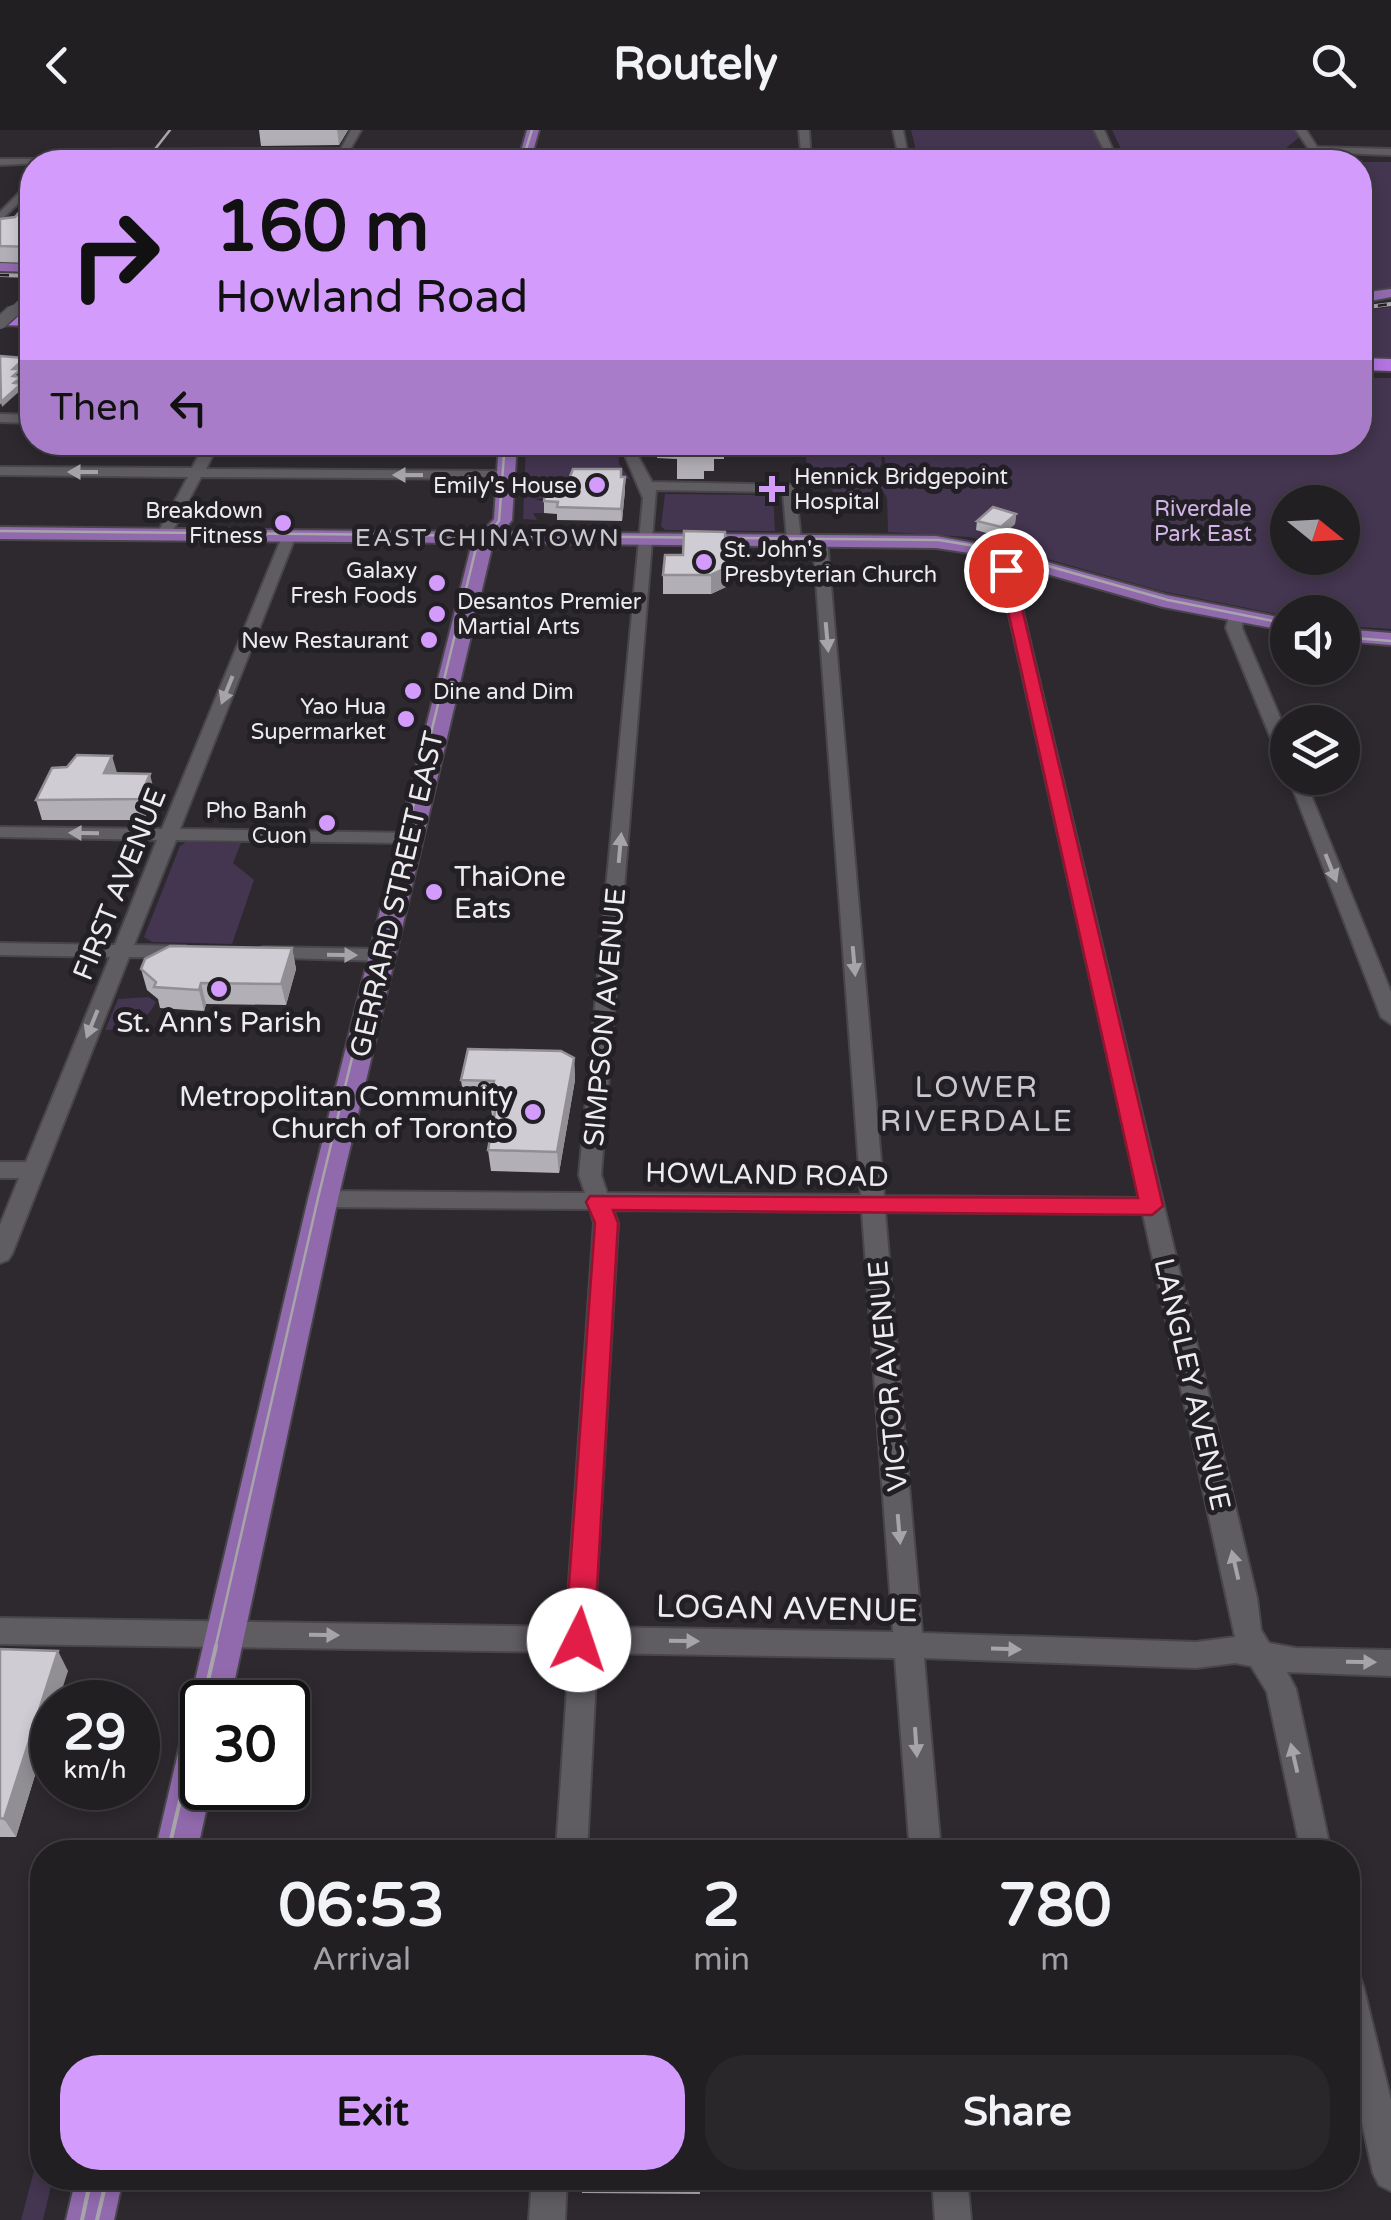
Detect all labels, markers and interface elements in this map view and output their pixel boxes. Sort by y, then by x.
icon: back [30,38,85,93]
text: Routely [613,38,778,92]
icon: search [1306,38,1361,93]
text: 160 m [215,186,429,270]
icon: right [50,190,180,320]
text: Howland Road [215,271,528,325]
icon: left [161,380,216,435]
text: Then [50,385,141,431]
one-way arrow [67,463,99,479]
place label: Hennick Bridgepoint Hospital [794,464,1008,515]
one-way arrow [392,467,424,483]
place label: Emily's House [433,473,577,499]
marker: Emily's House [586,474,608,496]
marker: Hennick Bridgepoint Hospital [759,476,785,502]
north arrow [1270,485,1360,575]
map controls [1270,485,1360,795]
park label: Riverdale Park East [1154,496,1252,547]
place label: Breakdown Fitness [145,498,263,549]
marker: Breakdown Fitness [272,512,294,534]
district label: EAST CHINATOWN [355,523,621,553]
pin [964,528,1049,613]
place label: St. John's Presbyterian Church [724,537,937,588]
icon: arrive [979,543,1034,598]
marker: St. John's Presbyterian Church [693,551,715,573]
place label: Galaxy Fresh Foods [290,558,417,609]
marker: Galaxy Fresh Foods [426,572,448,594]
place label: Desantos Premier Martial Arts [457,589,642,640]
button: sound [1270,595,1360,685]
marker: Desantos Premier Martial Arts [426,603,448,625]
one-way arrow [820,622,836,653]
place label: New Restaurant [241,628,409,654]
marker: New Restaurant [418,629,440,651]
one-way arrow [218,676,234,706]
place label: Dine and Dim [433,679,574,705]
marker: Dine and Dim [402,680,424,702]
place label: Yao Hua Supermarket [251,694,386,745]
button: layers [1270,705,1360,795]
marker: Yao Hua Supermarket [395,708,417,730]
street label: GERRARD STREET EAST [343,728,451,1060]
street label: FIRST AVENUE [66,783,174,985]
place label: Pho Banh Cuon [205,798,307,849]
marker: Pho Banh Cuon [316,812,338,834]
one-way arrow [68,825,100,841]
one-way arrow [612,831,628,863]
one-way arrow [1324,853,1340,883]
place label: ThaiOne Eats [454,860,566,926]
marker: ThaiOne Eats [423,881,445,903]
street label: SIMPSON AVENUE [577,886,633,1148]
one-way arrow [846,945,862,977]
one-way arrow [327,947,359,963]
marker: St. Ann's Parish [208,978,230,1000]
place label: St. Ann's Parish [116,1006,322,1040]
one-way arrow [84,1010,100,1040]
district label: LOWER RIVERDALE [880,1069,1074,1140]
place label: Metropolitan Community Church of Toronto [179,1080,513,1146]
marker: Metropolitan Community Church of Toronto [522,1101,544,1123]
street label: HOWLAND ROAD [645,1156,889,1194]
street label: LANGLEY AVENUE [1146,1255,1238,1514]
street label: VICTOR AVENUE [861,1259,915,1493]
one-way arrow [892,1514,908,1546]
one-way arrow [1227,1549,1242,1580]
position arrow [527,1588,631,1692]
street label: LOGAN AVENUE [656,1588,918,1630]
one-way arrow [308,1628,340,1644]
one-way arrow [668,1634,700,1650]
one-way arrow [991,1641,1023,1657]
one-way arrow [1346,1654,1378,1670]
speed limit sign: 30 [180,1680,310,1810]
text: 29 [64,1703,126,1763]
one-way arrow [908,1727,924,1759]
one-way arrow [1286,1742,1301,1773]
text: km/h [64,1755,126,1785]
text: 06:53 [278,1870,445,1942]
text: 2 [703,1870,740,1942]
text: 780 [998,1870,1112,1942]
text: Arrival [312,1941,411,1979]
text: min [693,1941,750,1979]
text: m [1040,1941,1070,1979]
button: Exit [60,2055,685,2170]
button: Share [705,2055,1330,2170]

